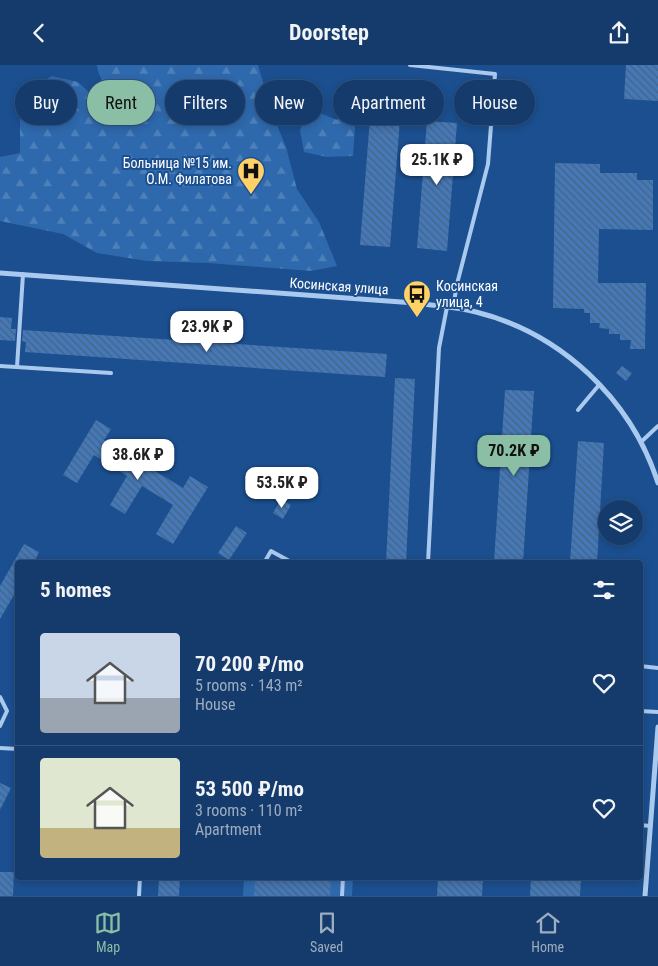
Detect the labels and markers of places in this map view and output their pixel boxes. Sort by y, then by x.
pin: 25.1K ₽ [391,143,483,186]
place label: Больница №15 им. О.М. Филатова [123,155,232,187]
hospital icon: Больница №15 им. О.М. Филатова [236,156,266,195]
place label: Косинская улица, 4 [436,278,498,310]
bus stop icon: Косинская улица, 4 [402,279,432,318]
pin: 23.9K ₽ [161,311,253,353]
pin: 70.2K ₽ [468,435,560,477]
pin: 38.6K ₽ [92,439,184,481]
pin: 53.5K ₽ [236,467,328,509]

